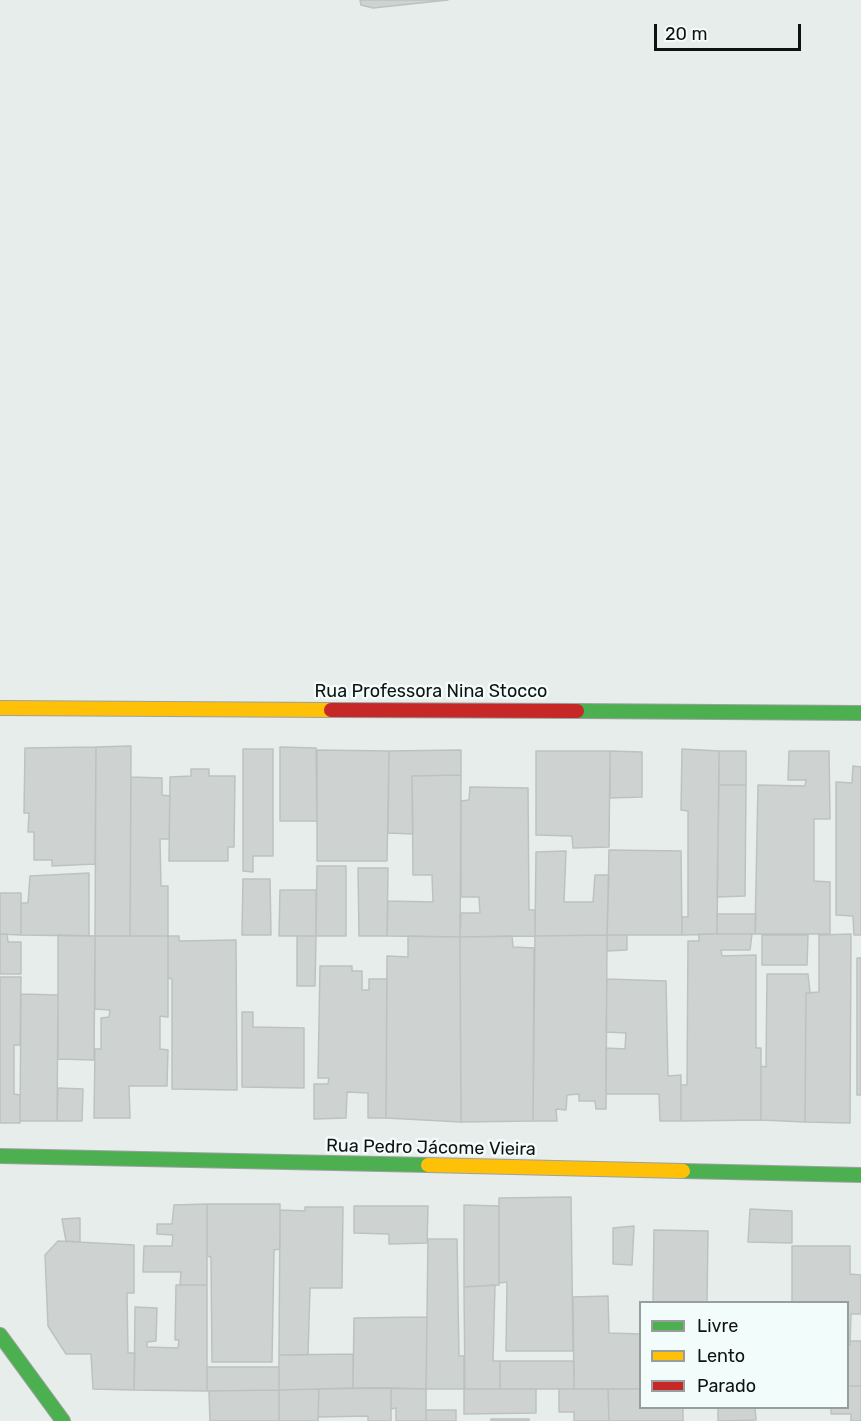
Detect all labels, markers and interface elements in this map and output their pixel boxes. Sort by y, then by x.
scale bar [657,12,804,50]
text: 20 m [665,23,707,45]
street label: Rua Professora Nina Stocco [315,681,547,703]
street label: Rua Pedro Jácome Vieira [326,1135,536,1161]
legend [639,1301,849,1409]
text: Livre [697,1315,738,1337]
text: Lento [697,1345,745,1367]
text: Parado [697,1375,756,1397]

